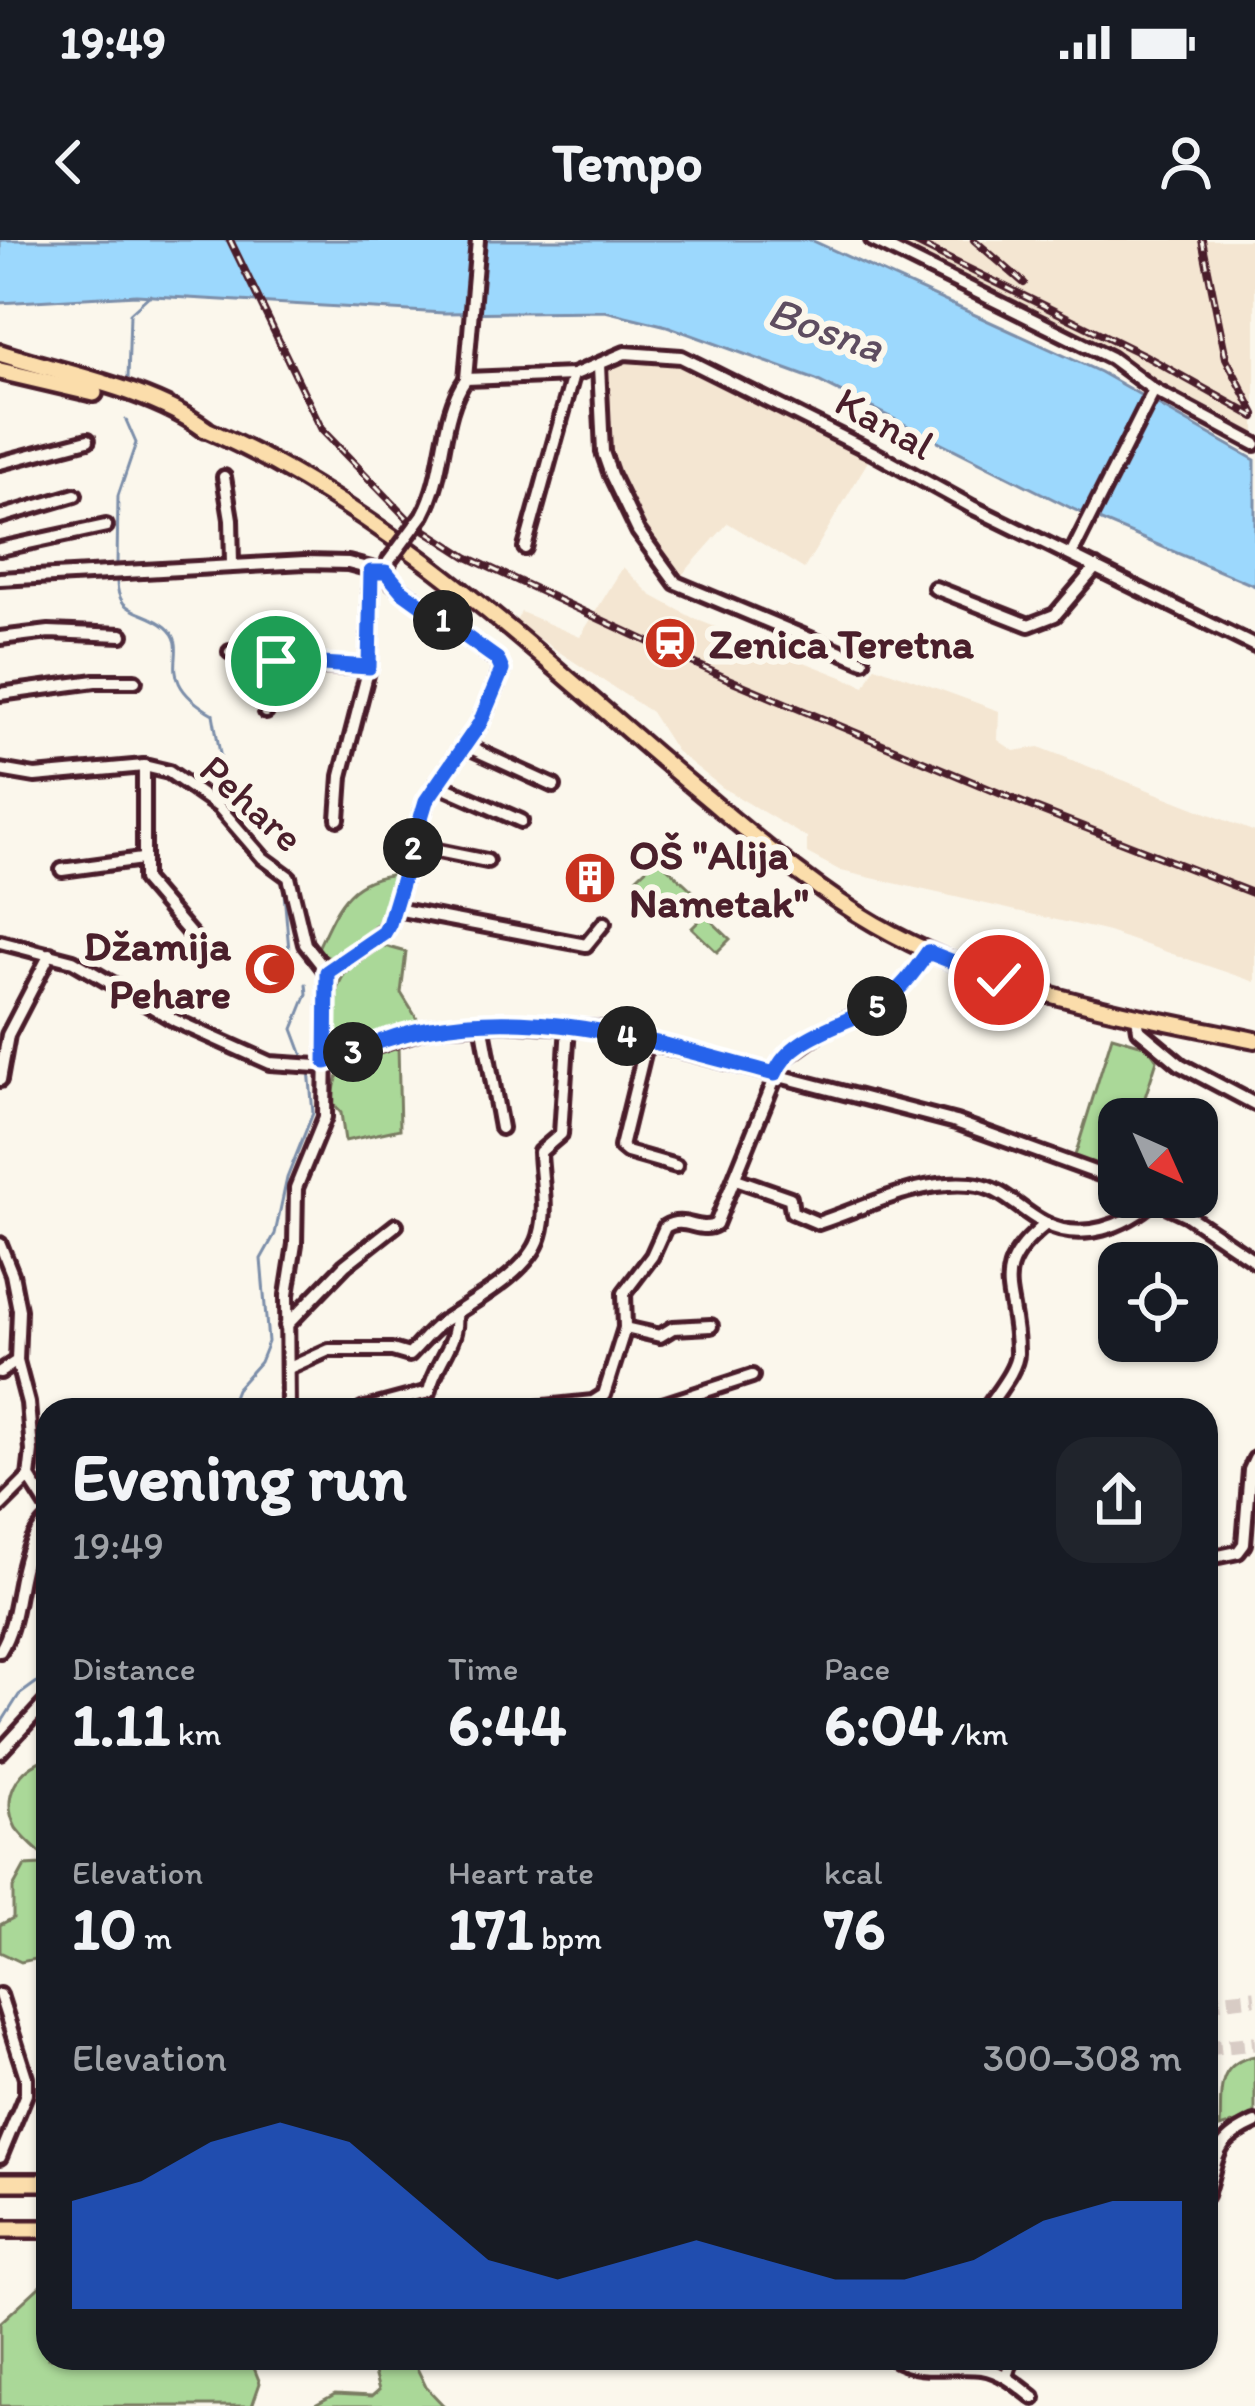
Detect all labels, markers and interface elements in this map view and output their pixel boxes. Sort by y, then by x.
text: 19:49 [60,15,166,69]
icon: back [36,129,102,195]
icon: person [1153,129,1219,195]
text: Tempo [552,130,703,195]
water label: Bosna [761,283,892,373]
street label: Kanal [827,375,943,471]
pin: 1 [413,590,473,650]
text: 1 [435,600,451,639]
pin [225,610,327,712]
station icon: Zenica Teretna [642,615,698,671]
place label: Zenica Teretna [709,618,974,669]
icon: arrive [243,628,309,694]
street label: Pehare [190,743,314,863]
pin: 2 [383,818,443,878]
text: 2 [404,828,422,867]
place label: OŠ "Alija Nametak" [629,829,809,928]
building icon: OŠ "Alija Nametak" [562,850,618,906]
place label: Džamija Pehare [84,920,231,1019]
pin [948,929,1050,1031]
mosque icon: Džamija Pehare [242,941,298,997]
icon: check [966,947,1032,1013]
pin: 5 [847,976,907,1036]
text: 5 [868,986,886,1025]
pin: 4 [597,1006,657,1066]
text: 4 [617,1016,637,1055]
pin: 3 [323,1022,383,1082]
text: 3 [344,1032,362,1071]
north arrow [1098,1098,1218,1218]
map controls [1098,1098,1218,1362]
button: locate [1098,1242,1218,1362]
text: Evening run [72,1437,407,1517]
button: share [1056,1437,1182,1563]
text: 19:49 [72,1522,164,1569]
text: Distance [72,1649,196,1688]
text: Time [448,1649,518,1688]
text: Pace [824,1649,890,1688]
text: 1.11 [72,1688,170,1760]
text: 6:44 [448,1688,567,1760]
text: 6:04 [824,1688,943,1760]
text: km [170,1714,221,1753]
text: /km [943,1714,1008,1753]
text: Elevation [72,1853,203,1892]
text: Heart rate [448,1853,594,1892]
text: kcal [824,1853,883,1892]
text: 10 [72,1892,137,1964]
text: 171 [448,1892,533,1964]
text: 76 [824,1892,886,1964]
text: m [137,1918,172,1957]
text: bpm [533,1918,602,1957]
text: Elevation [72,2034,227,2081]
text: 300–308 m [983,2034,1182,2081]

